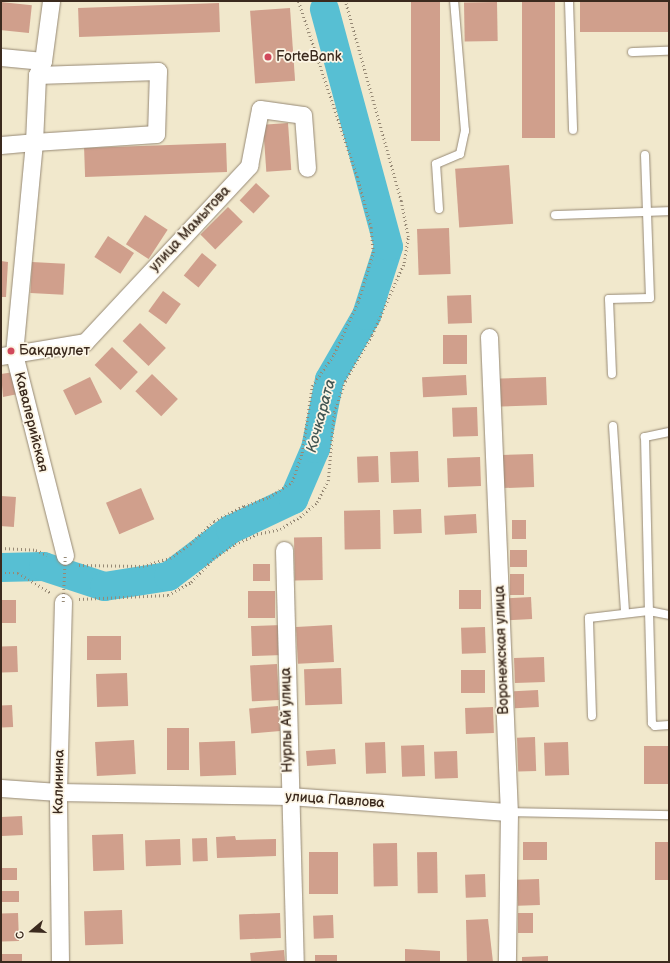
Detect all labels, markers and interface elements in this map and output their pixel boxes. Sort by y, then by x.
place label: ForteBank [276,49,342,65]
marker: ForteBank [263,52,273,62]
street label: улица Мамытова [146,183,234,275]
place label: Бакдаулет [19,343,90,359]
marker: Бакдаулет [6,346,16,356]
street label: Кавалерийская [10,370,52,474]
water label: Кочкарата [303,377,339,455]
street label: Воронежская улица [491,585,513,715]
street label: Нурлы Ай улица [278,667,296,773]
street label: Калинина [50,749,68,815]
street label: улица Павлова [285,788,385,812]
north arrow [12,911,52,951]
text: С [13,929,28,941]

